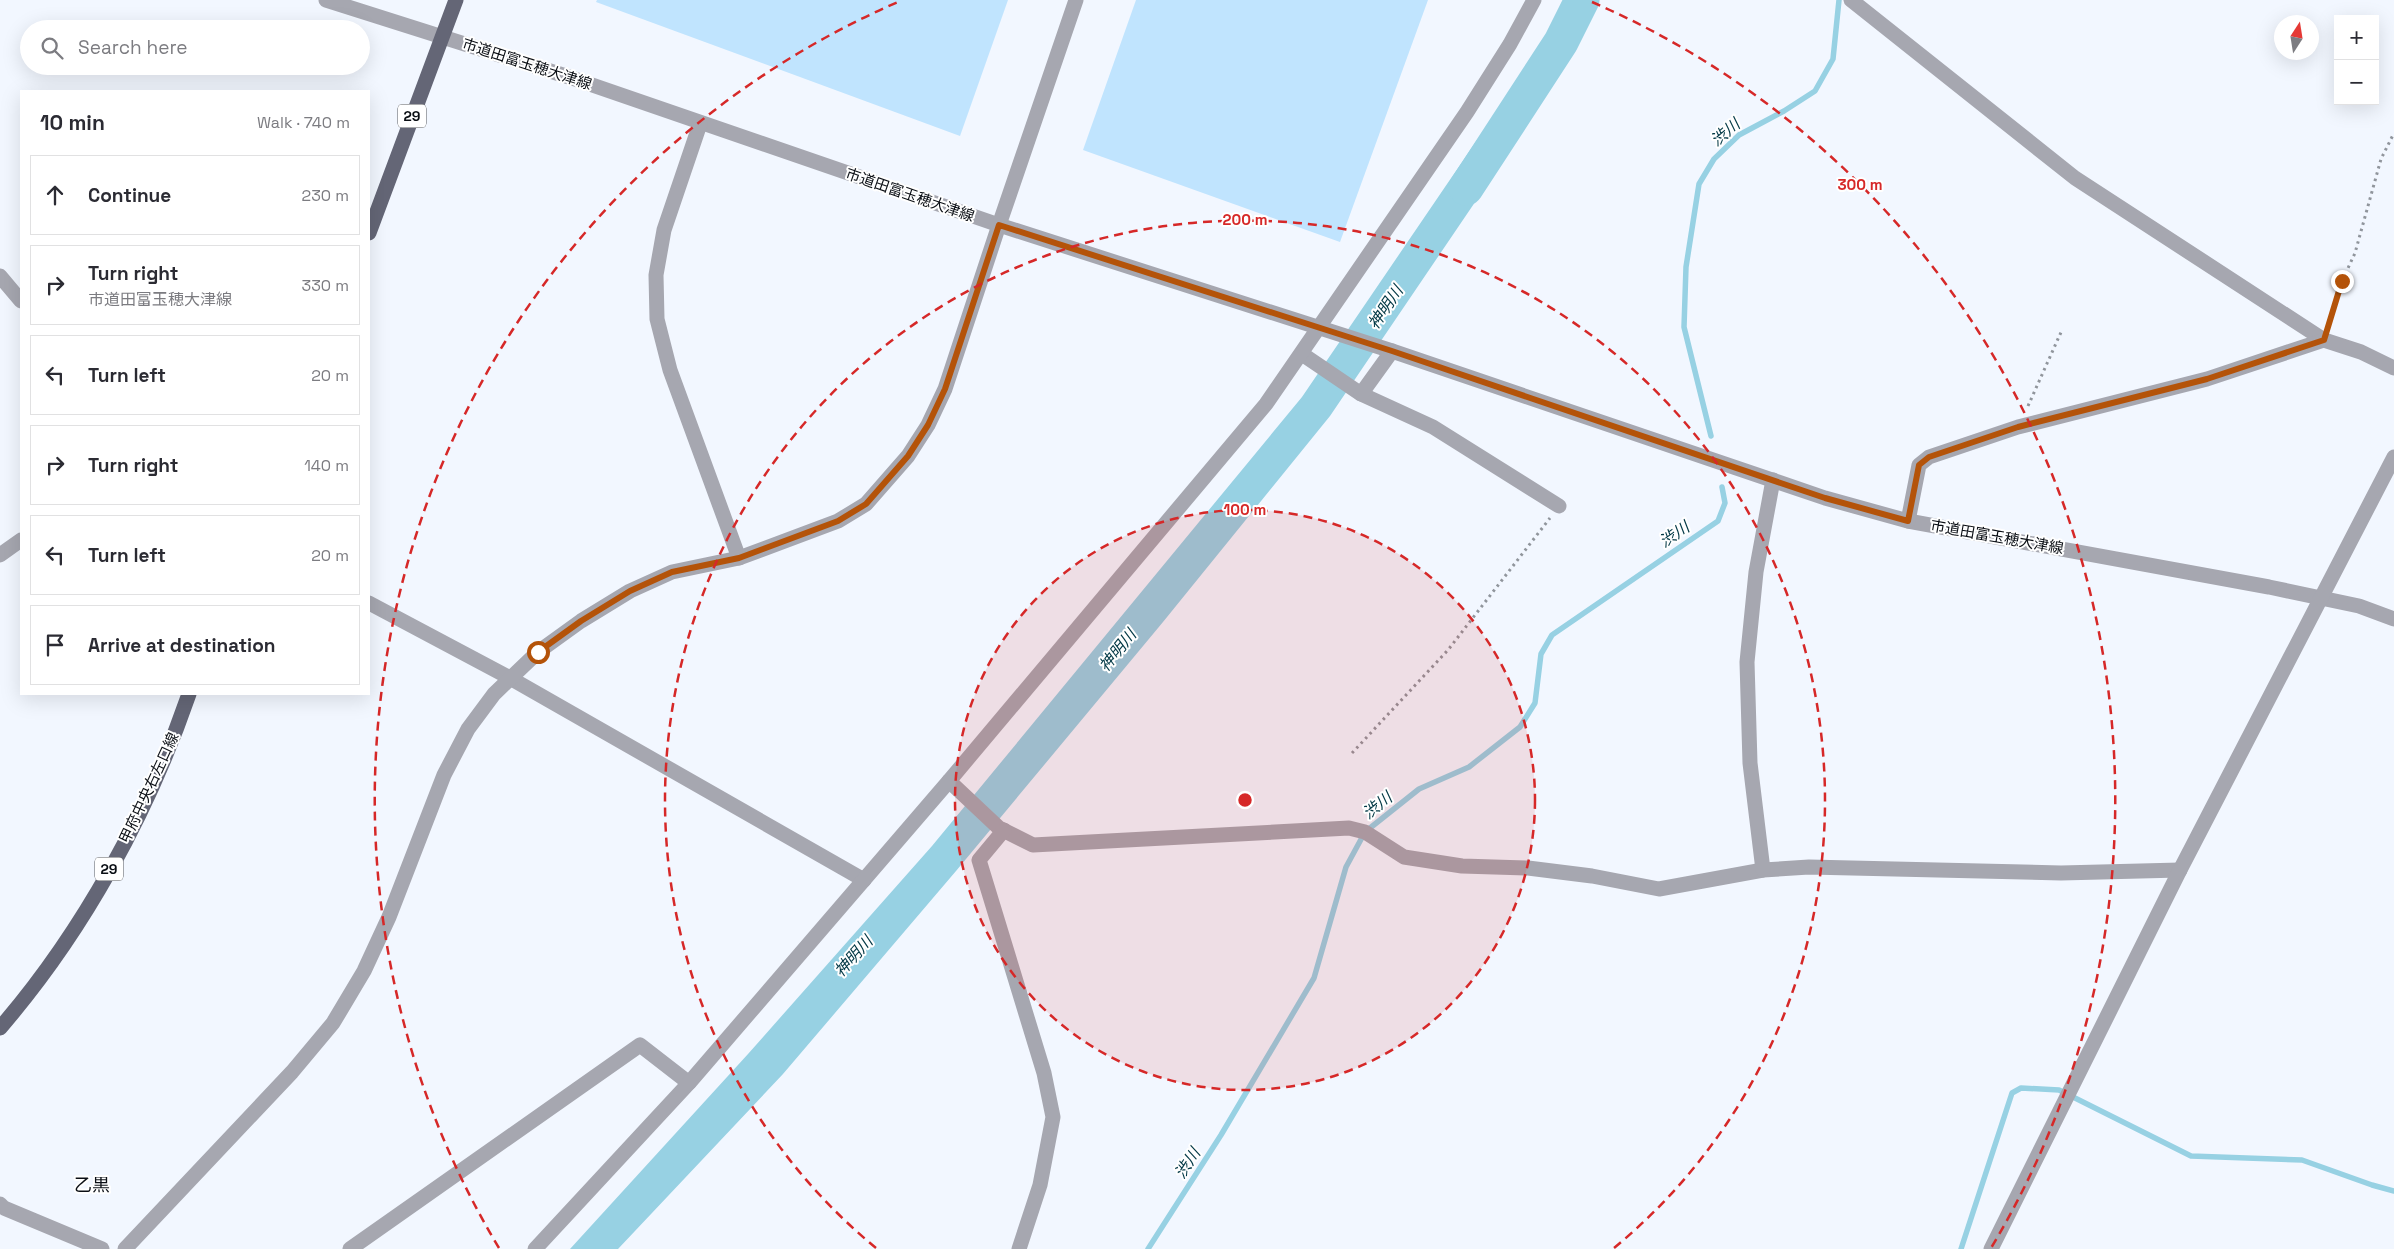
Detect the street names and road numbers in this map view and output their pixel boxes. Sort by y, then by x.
street label: 市道田富玉穂大津線 [460,34,594,93]
road number: 29 [398,104,426,128]
street label: 市道田富玉穂大津線 [843,164,977,225]
street label: 市道田富玉穂大津線 [1929,515,2065,558]
street label: 甲府中央右左口線 [115,729,183,846]
road number: 29 [95,858,123,881]

